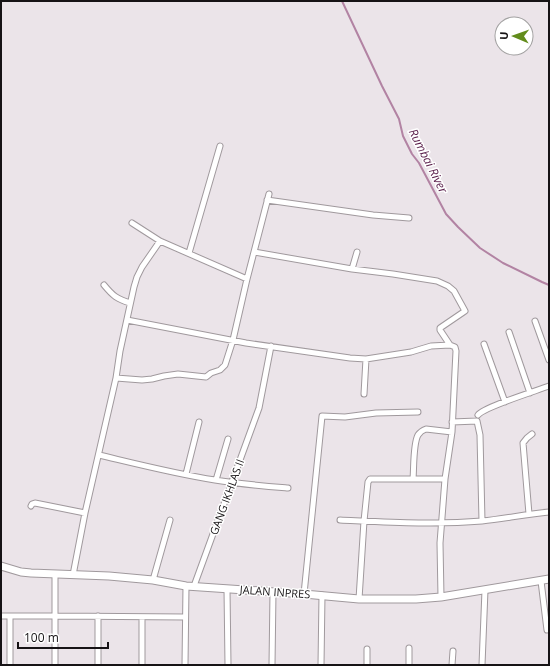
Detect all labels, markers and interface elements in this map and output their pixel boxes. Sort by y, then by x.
north arrow [494,16,534,56]
text: U [496,31,511,40]
water label: Rumbai River [405,126,453,197]
street label: GANG IKHLAS II [206,457,247,537]
street label: JALAN INPRES [238,581,311,601]
scale bar [18,624,108,650]
text: 100 m [24,629,59,646]

